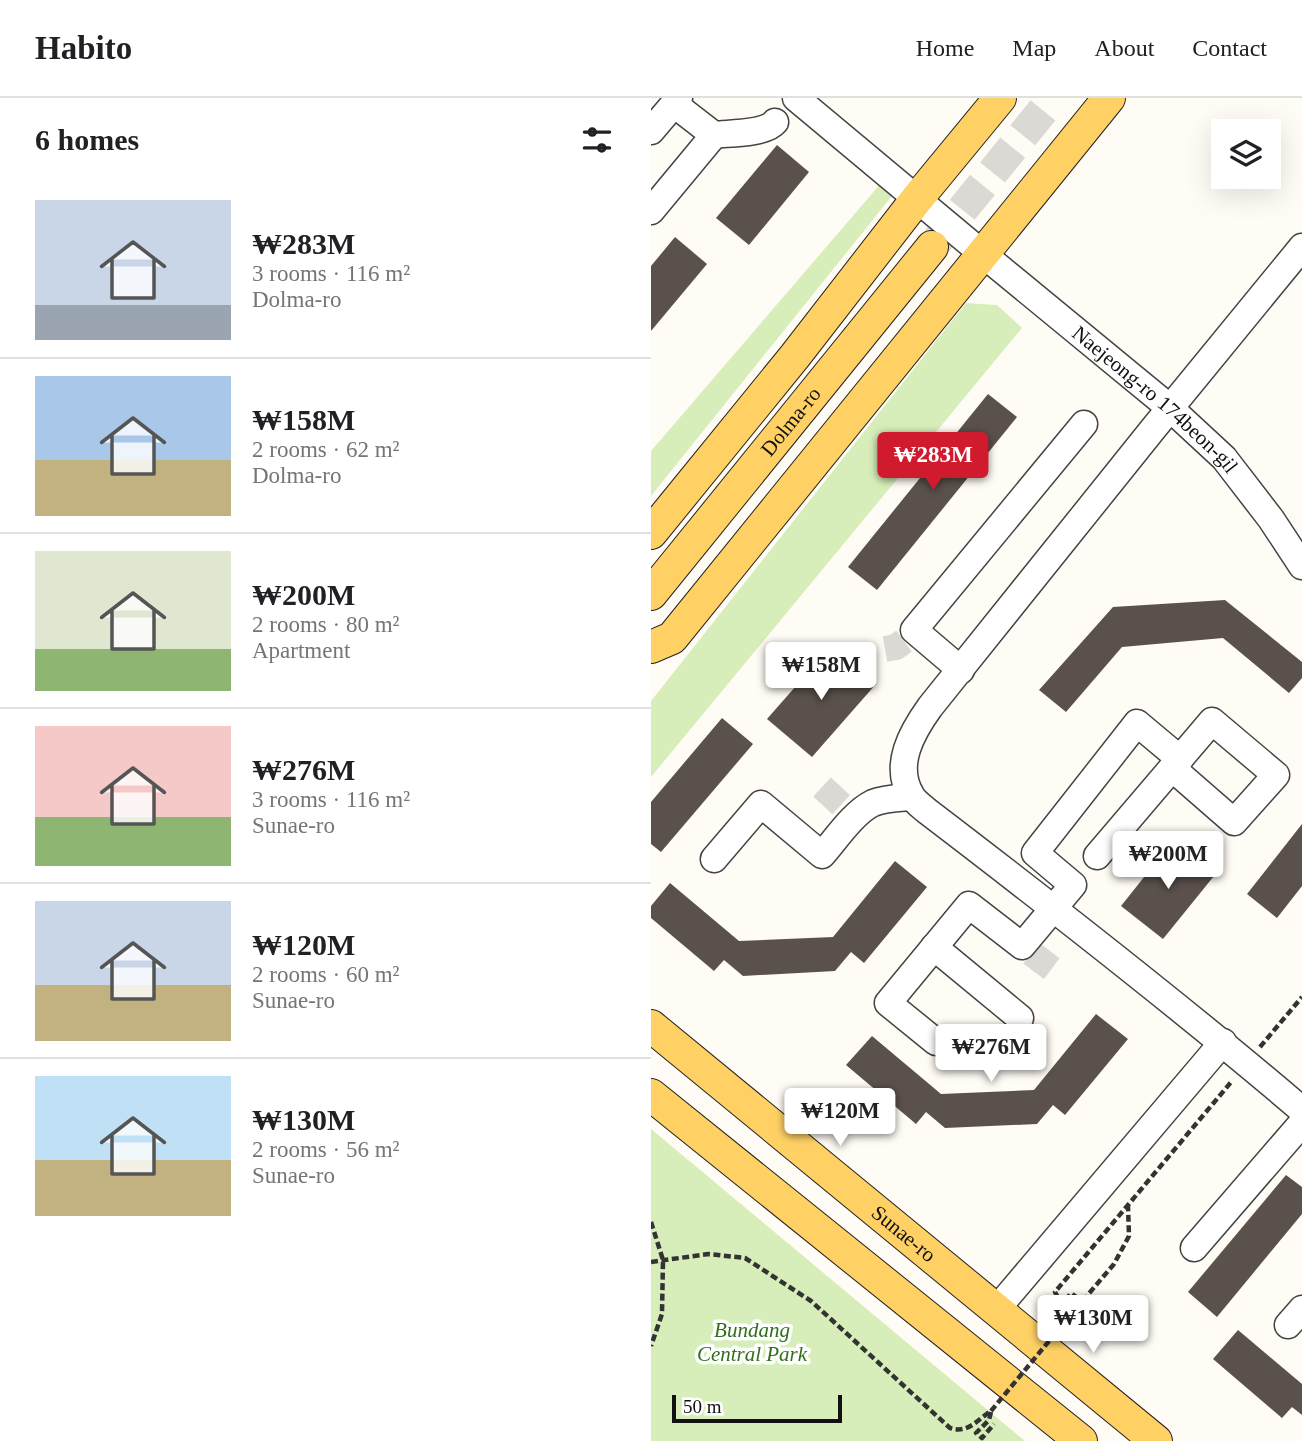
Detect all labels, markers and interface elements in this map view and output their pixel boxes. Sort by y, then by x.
text: Habito [35,30,132,66]
text: Home [916,35,974,61]
text: Map [1012,35,1056,61]
text: About [1094,35,1154,61]
text: Contact [1192,35,1267,61]
map controls [1211,119,1281,189]
button: layers [1211,119,1281,189]
icon: filters [578,121,616,159]
text: 6 homes [35,123,139,156]
text: ₩283M [252,227,355,260]
icon: home [91,228,175,312]
text: 3 rooms · 116 m² [252,261,410,286]
text: Dolma-ro [252,287,341,312]
street label: Naejeong-ro 174beon-gil [1068,321,1243,478]
street label: Dolma-ro [756,382,826,461]
text: ₩158M [252,403,355,436]
icon: home [91,404,175,488]
pin: ₩283M [884,432,982,492]
text: 2 rooms · 62 m² [252,437,399,462]
text: ₩283M [893,442,973,467]
text: Dolma-ro [252,463,341,488]
text: ₩200M [252,578,355,611]
icon: home [91,579,175,663]
text: 2 rooms · 80 m² [252,612,399,637]
text: Apartment [252,638,350,663]
pin: ₩158M [772,642,870,702]
text: ₩158M [781,652,861,677]
text: ₩276M [252,753,355,786]
icon: home [91,754,175,838]
text: 3 rooms · 116 m² [252,787,410,812]
text: Sunae-ro [252,813,335,838]
pin: ₩200M [1119,832,1217,891]
text: ₩200M [1128,841,1208,866]
text: ₩120M [252,928,355,961]
icon: home [91,929,175,1013]
text: 2 rooms · 60 m² [252,962,399,987]
text: Sunae-ro [252,988,335,1013]
pin: ₩276M [942,1024,1040,1084]
text: ₩276M [951,1034,1031,1059]
pin: ₩120M [791,1088,889,1148]
text: ₩120M [800,1098,880,1123]
text: ₩130M [252,1103,355,1136]
icon: home [91,1104,175,1188]
text: 2 rooms · 56 m² [252,1137,399,1162]
text: Sunae-ro [252,1163,335,1188]
street label: Sunae-ro [867,1200,941,1267]
pin: ₩130M [1044,1296,1142,1355]
text: ₩130M [1053,1305,1133,1330]
park label: Bundang Central Park [697,1318,808,1366]
scale bar [672,1392,842,1424]
text: 50 m [683,1396,722,1417]

